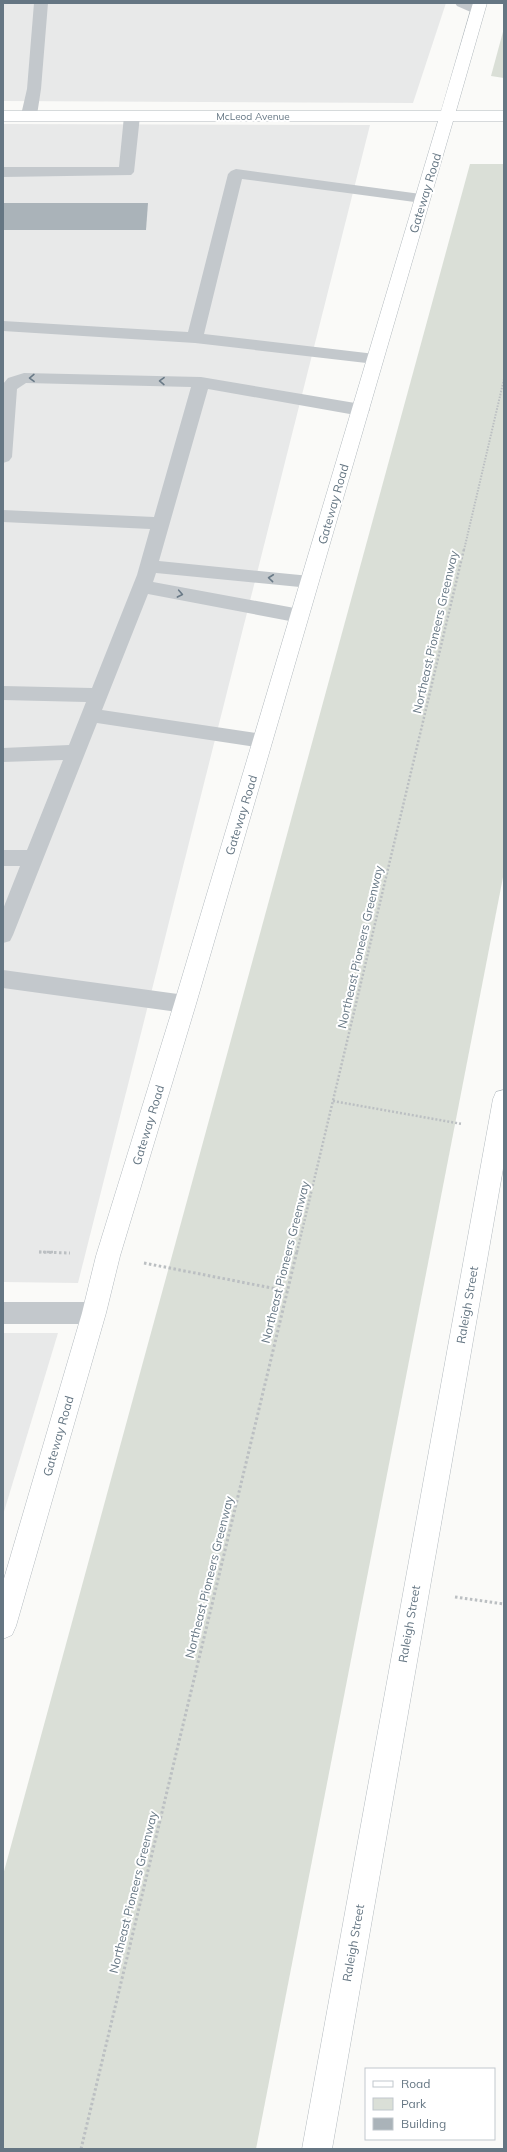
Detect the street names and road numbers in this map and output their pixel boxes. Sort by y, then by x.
street label: McLeod Avenue [216,110,290,123]
street label: Gateway Road [406,151,444,235]
street label: Gateway Road [314,462,352,546]
street label: Northeast Pioneers Greenway [409,549,461,715]
street label: Gateway Road [222,773,260,857]
street label: Northeast Pioneers Greenway [334,864,386,1030]
street label: Gateway Road [129,1083,167,1167]
street label: Northeast Pioneers Greenway [258,1179,313,1345]
street label: Raleigh Street [453,1265,481,1345]
street label: Gateway Road [39,1394,77,1478]
street label: Northeast Pioneers Greenway [182,1494,237,1660]
street label: Raleigh Street [395,1584,423,1664]
street label: Northeast Pioneers Greenway [106,1809,161,1975]
street label: Raleigh Street [339,1903,367,1983]

